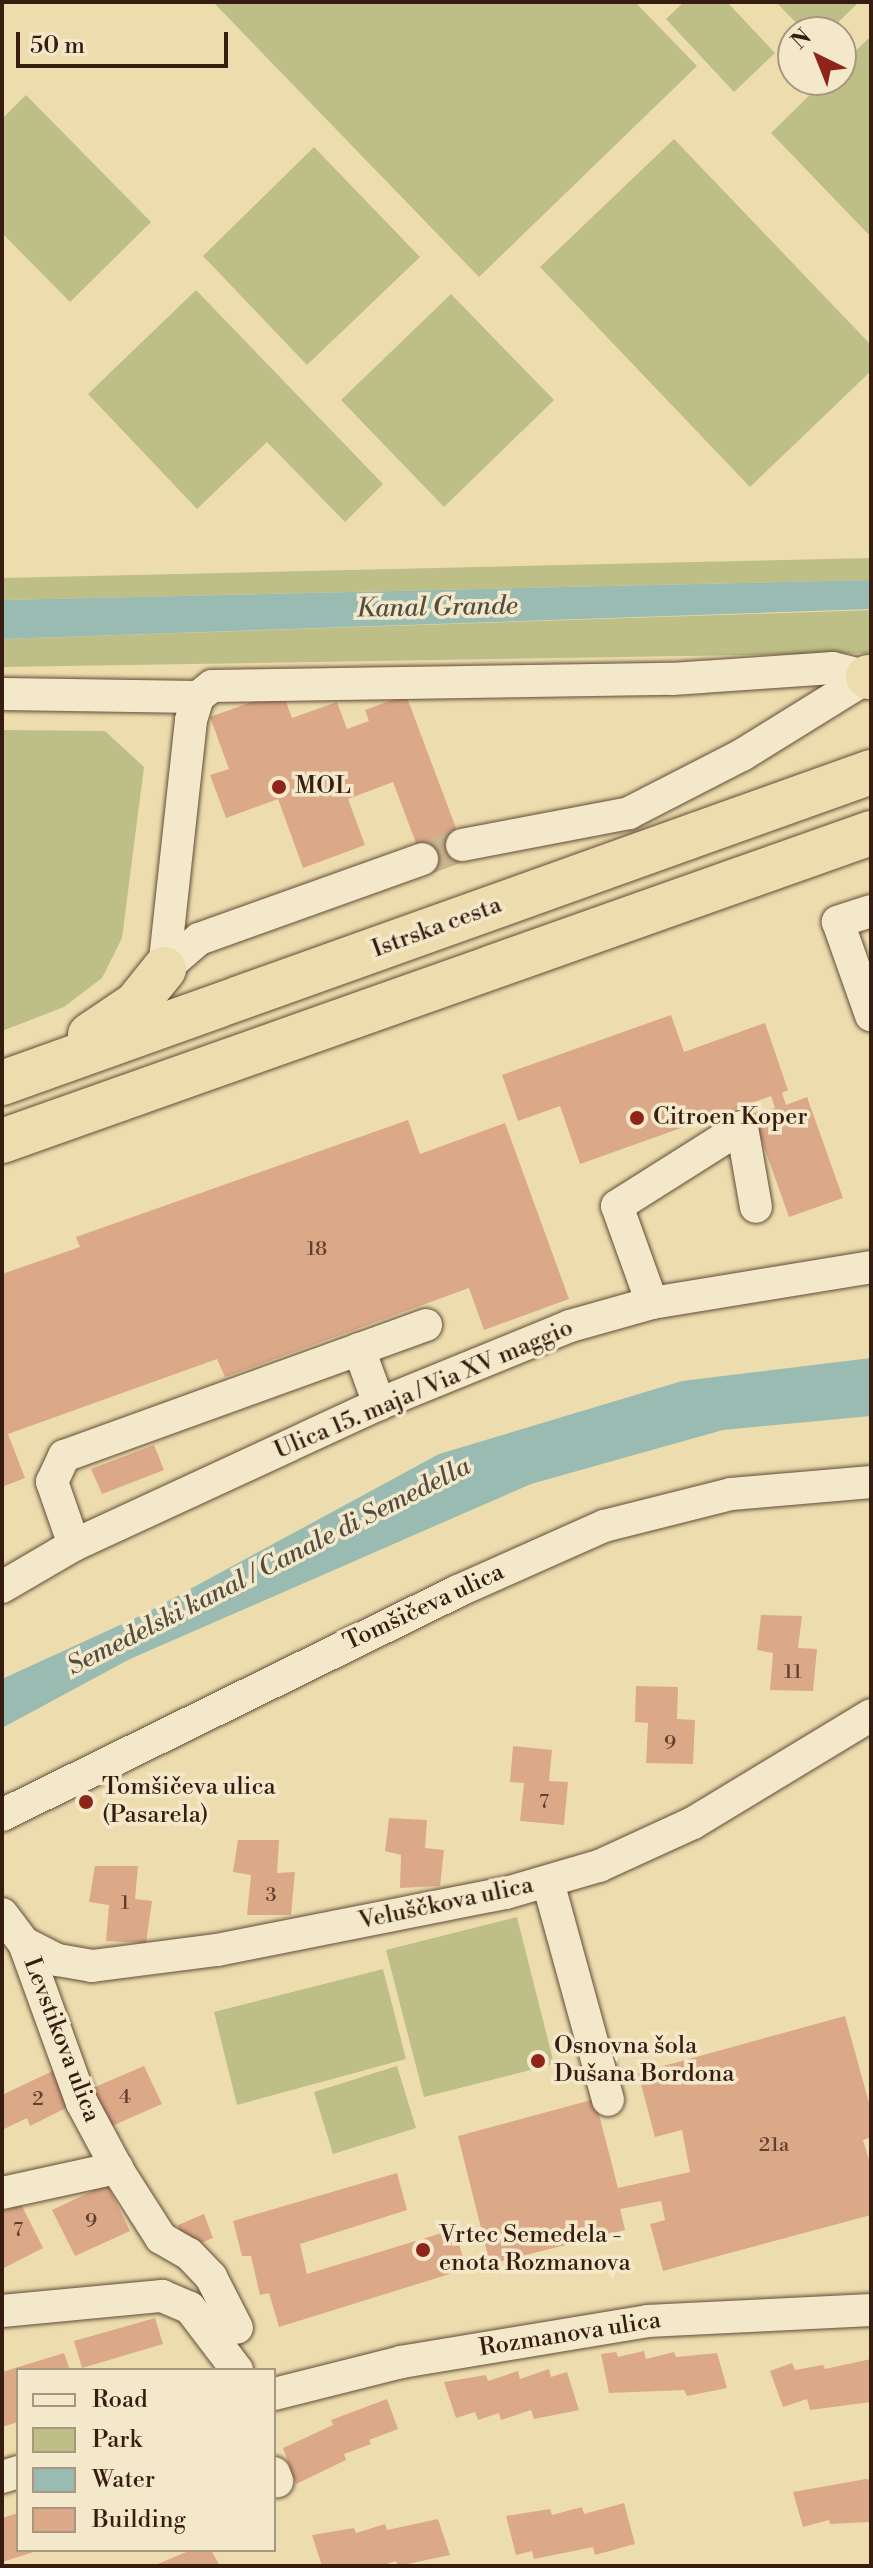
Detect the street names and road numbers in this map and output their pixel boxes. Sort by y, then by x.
street label: Istrska cesta [368,891,506,965]
street label: Ulica 15. maja / Via XV maggio [270,1314,578,1466]
street label: Tomšičeva ulica [339,1558,509,1658]
street label: Veluščkova ulica [356,1871,536,1937]
street label: Levstikova ulica [16,1954,106,2126]
street label: Rozmanova ulica [477,2306,663,2364]

